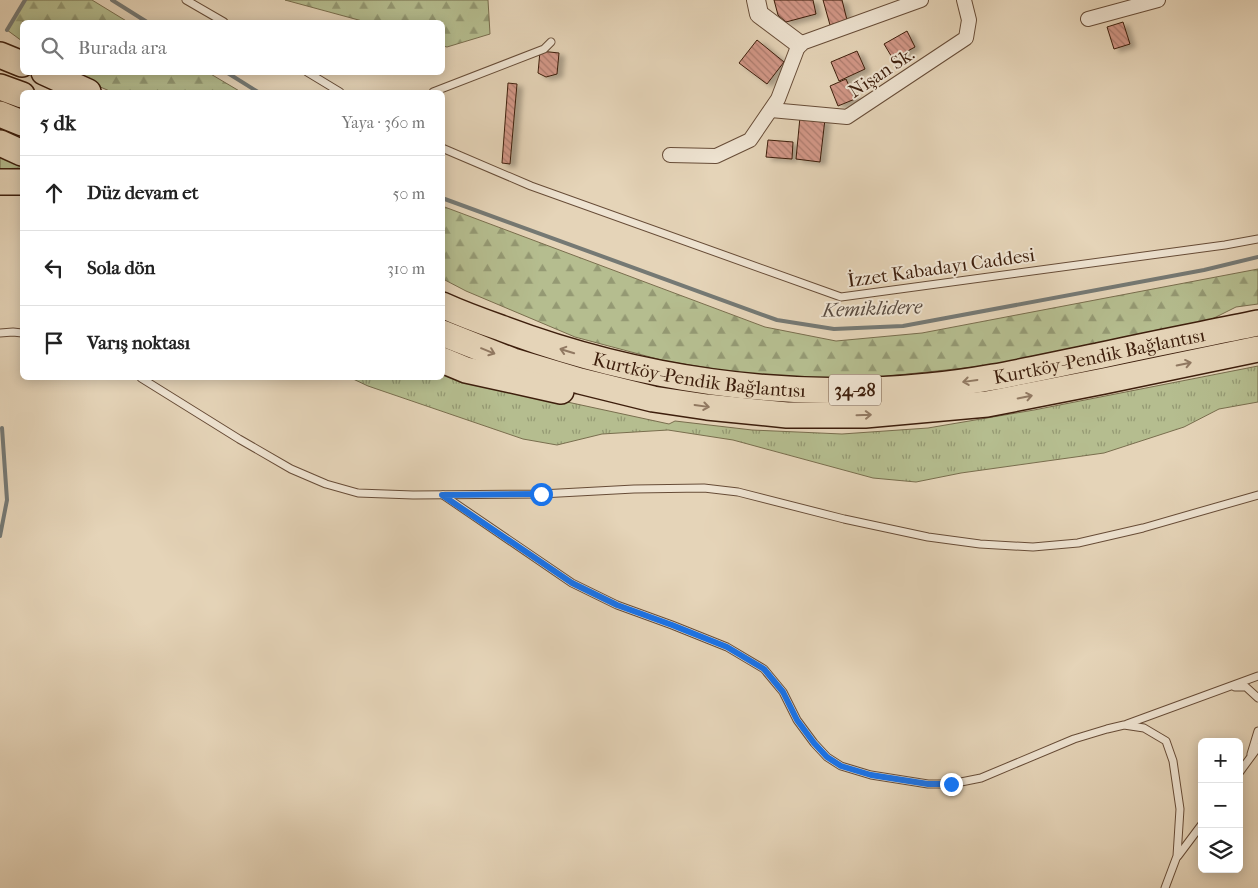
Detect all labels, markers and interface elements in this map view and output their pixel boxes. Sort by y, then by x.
search box [20,20,445,75]
icon: search [38,34,66,62]
text: Burada ara [78,37,167,59]
street label: Nişan Sk. [845,43,919,103]
text: 5 dk [40,111,76,135]
text: Yaya · 360 m [342,113,425,132]
icon: ahead [40,179,68,207]
text: Düz devam et [87,182,198,204]
text: 50 m [393,184,425,203]
street label: İzzet Kabadayı Caddesi [846,244,1037,292]
icon: left [40,254,68,282]
text: Sola dön [87,257,155,279]
text: 310 m [387,259,425,278]
water label: Kemiklidere [820,295,923,322]
street label: Kurtköy-Pendik Bağlantısı [992,324,1207,389]
icon: arrive [40,329,68,357]
text: Varış noktası [87,332,190,354]
one-way arrow [559,345,575,355]
one-way arrow [480,347,495,356]
street label: Kurtköy-Pendik Bağlantısı [590,348,807,402]
one-way arrow [1176,359,1192,369]
road number: 34-28 [829,374,881,406]
one-way arrow [962,376,978,386]
one-way arrow [1016,392,1032,401]
one-way arrow [693,401,709,411]
one-way arrow [855,410,871,420]
route start [530,483,553,506]
map controls [1198,738,1243,873]
button: + [1198,738,1243,783]
route end [940,773,963,796]
button: − [1198,783,1243,828]
button: layers [1198,828,1243,873]

